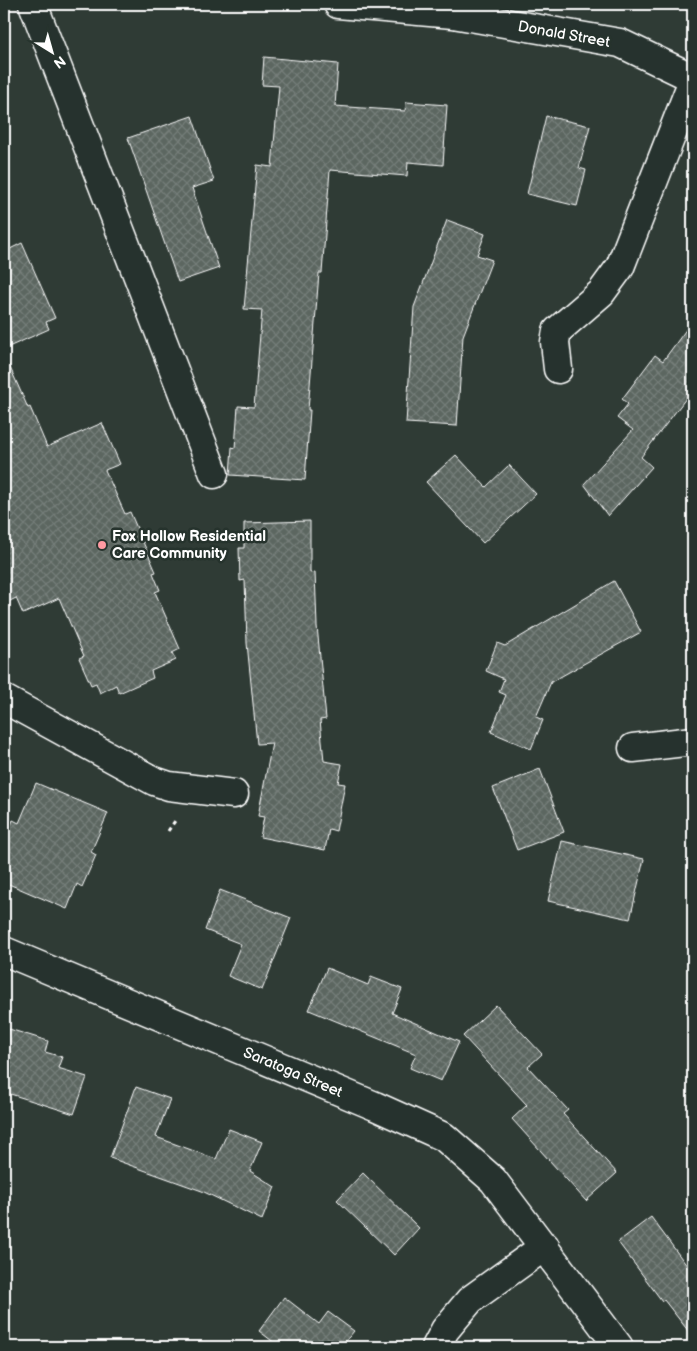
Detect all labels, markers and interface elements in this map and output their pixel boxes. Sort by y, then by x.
street label: Donald Street [516,17,612,52]
north arrow [28,28,78,78]
text: N [50,52,69,72]
place label: Fox Hollow Residential Care Community [112,527,266,563]
marker: Fox Hollow Residential Care Community [96,539,108,551]
street label: Saratoga Street [240,1043,346,1102]

